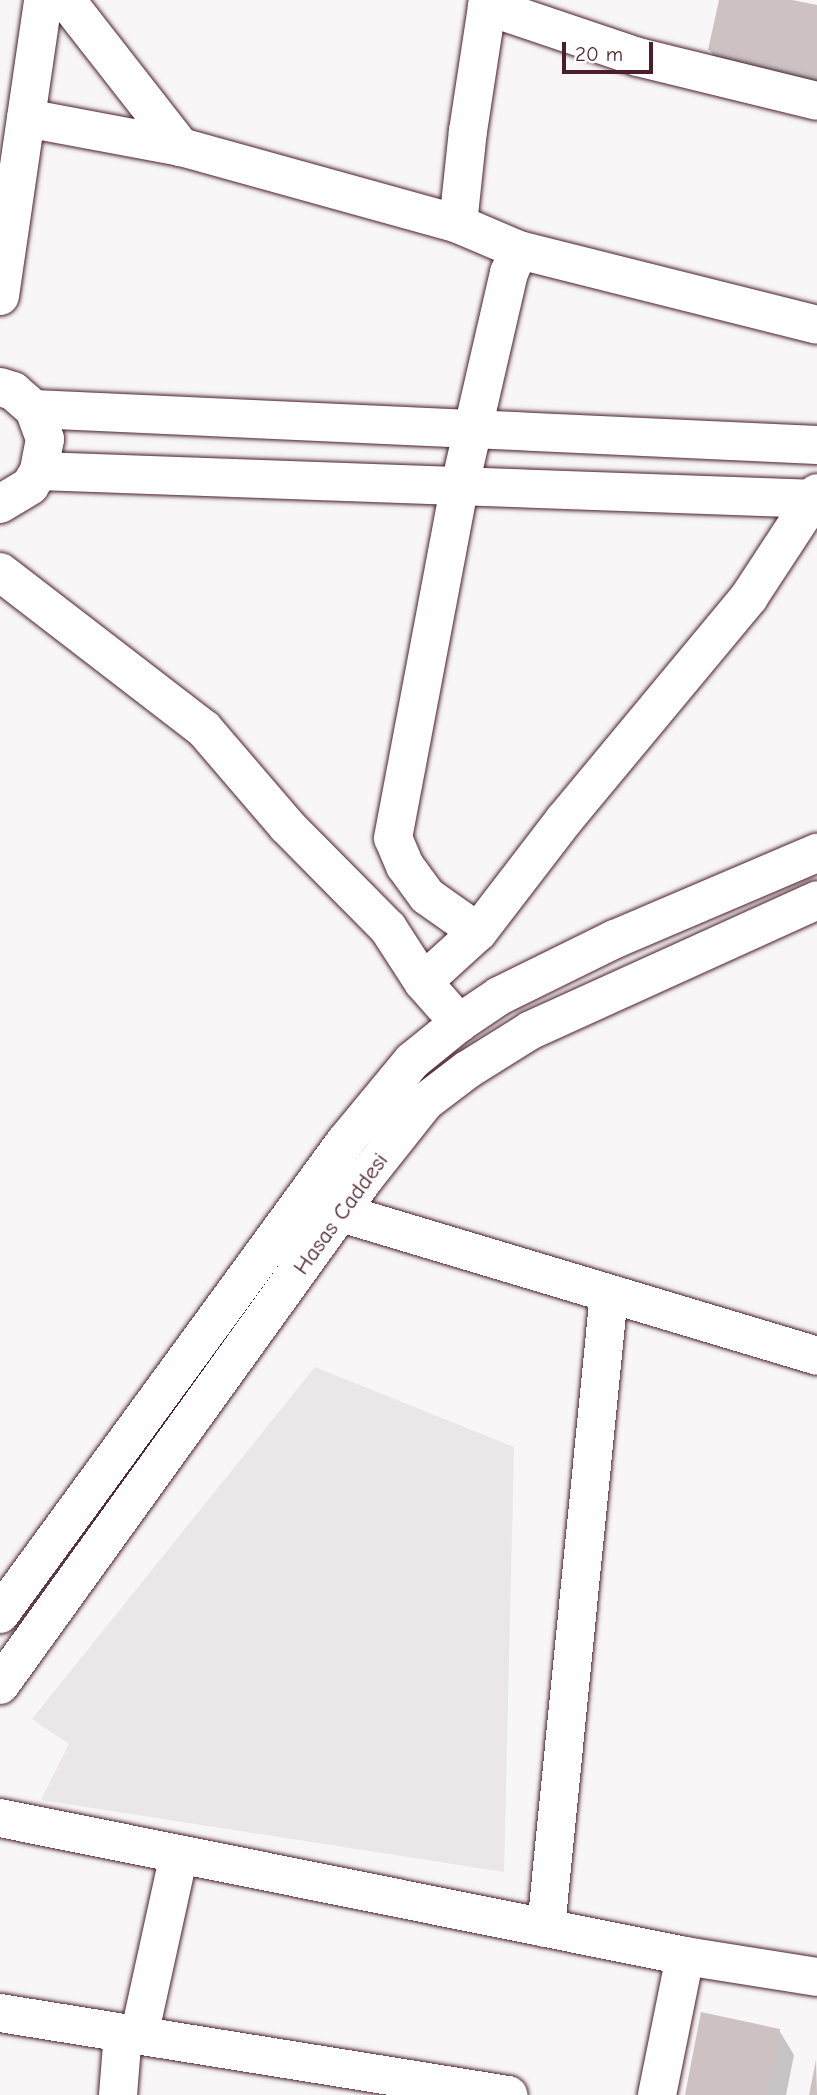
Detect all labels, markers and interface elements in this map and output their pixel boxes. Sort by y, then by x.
scale bar [565,28,656,72]
text: 20 m [575,42,623,66]
street label: Hasas Caddesi [288,1148,394,1280]

